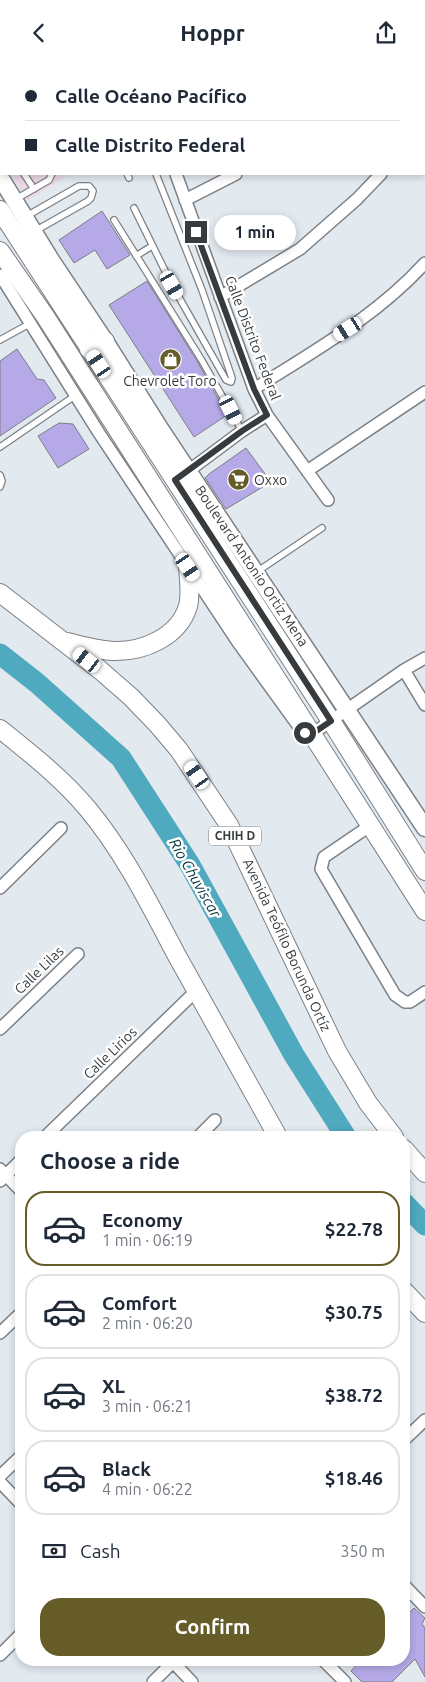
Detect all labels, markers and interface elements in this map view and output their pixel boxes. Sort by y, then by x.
icon: back [25,19,53,47]
icon: share [372,19,400,47]
text: Hoppr [180,20,245,45]
text: Calle Océano Pacífico [55,85,247,107]
text: Calle Distrito Federal [55,134,245,156]
callout: 1 min [214,215,296,249]
route end [185,221,207,243]
text: 1 min [235,223,275,241]
car [158,268,185,302]
street label: Calle Distrito Federal [222,274,284,403]
car [331,315,364,343]
car [84,347,113,381]
shop icon: Chevrolet Toro [158,347,182,371]
place label: Chevrolet Toro [123,373,217,389]
car [217,393,244,427]
supermarket icon: Oxxo [226,468,250,492]
place label: Oxxo [254,472,287,488]
street label: Boulevard Antonio Ortiz Mena [192,483,312,649]
car [173,550,202,584]
car [70,645,103,675]
route start [294,722,316,744]
car [182,758,211,792]
road number: CHIH D [209,826,261,845]
water label: Rio Chuviscar [166,835,225,921]
street label: Avenida Teófilo Borunda Ortíz [240,856,334,1034]
street label: Calle Lilas [11,943,67,997]
street label: Calle Lirios [80,1024,140,1082]
text: Choose a ride [40,1148,180,1173]
icon: car [42,1206,87,1251]
text: Economy [102,1209,183,1231]
text: $22.78 [325,1218,383,1240]
text: 1 min · 06:19 [102,1231,193,1249]
icon: car [42,1289,87,1334]
text: Comfort [102,1292,177,1314]
text: $30.75 [325,1301,383,1323]
text: 2 min · 06:20 [102,1314,193,1332]
icon: car [42,1372,87,1417]
text: XL [102,1375,125,1397]
text: $38.72 [325,1384,383,1406]
text: 3 min · 06:21 [102,1397,193,1415]
icon: car [42,1455,87,1500]
text: Black [102,1458,151,1480]
text: $18.46 [325,1467,383,1489]
text: 4 min · 06:22 [102,1480,193,1498]
icon: cash [40,1537,68,1565]
text: Cash [80,1540,121,1562]
text: 350 m [340,1542,385,1560]
button: Confirm [40,1598,385,1656]

